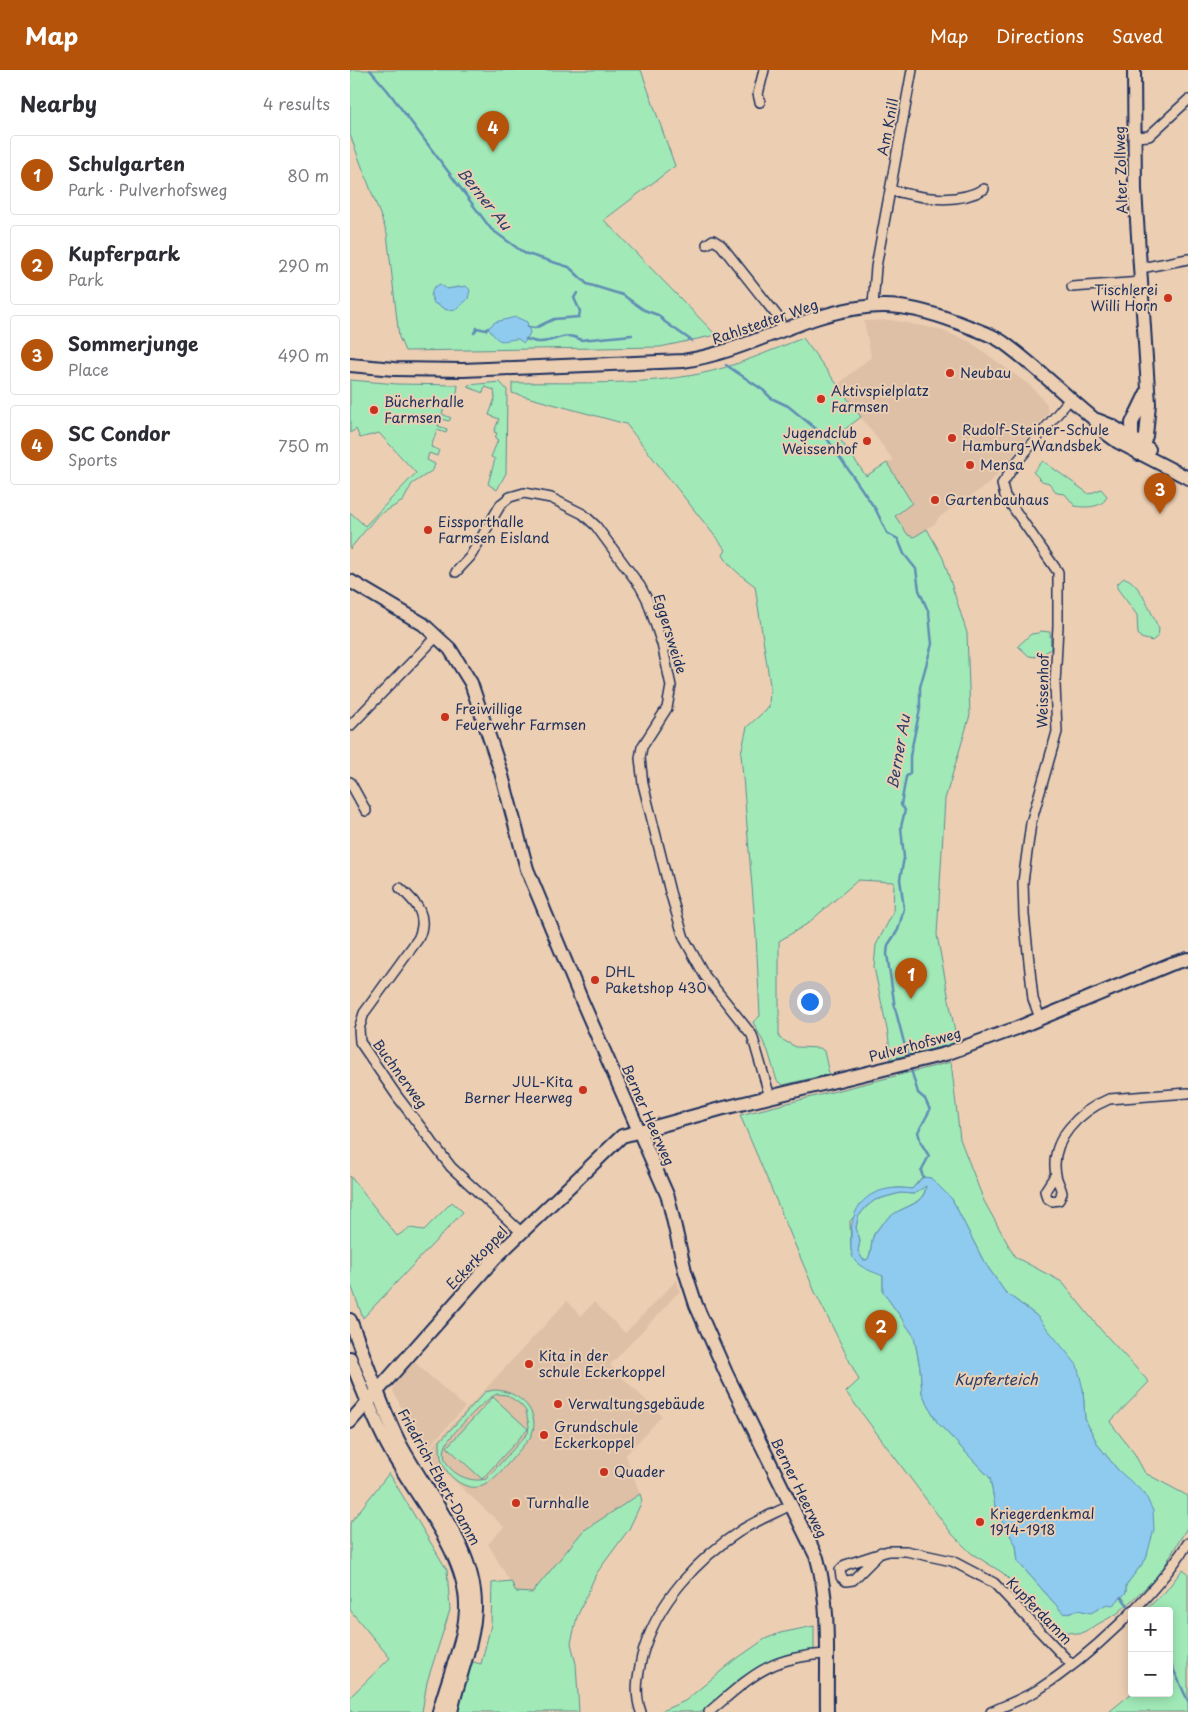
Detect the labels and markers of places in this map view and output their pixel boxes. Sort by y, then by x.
pin: 4 [477,111,509,152]
place label: Tischlerei Willi Horn [1090,279,1158,316]
marker: Tischlerei Willi Horn [1162,292,1174,304]
place label: Neubau [960,362,1011,383]
marker: Neubau [944,367,956,379]
place label: Aktivspielplatz Farmsen [831,380,929,417]
place label: Bücherhalle Farmsen [384,391,465,428]
marker: Aktivspielplatz Farmsen [815,393,827,405]
marker: Bücherhalle Farmsen [368,404,380,416]
place label: Rudolf-Steiner-Schule Hamburg-Wandsbek [962,419,1109,456]
place label: Jugendclub Weissenhof [782,422,859,459]
marker: Rudolf-Steiner-Schule Hamburg-Wandsbek [946,432,958,444]
marker: Jugendclub Weissenhof [861,435,873,447]
place label: Mensa [980,454,1024,475]
marker: Mensa [964,459,976,471]
pin: 3 [1144,473,1176,514]
place label: Gartenbauhaus [945,489,1049,510]
marker: Gartenbauhaus [929,494,941,506]
place label: Eissporthalle Farmsen Eisland [438,511,550,548]
marker: Eissporthalle Farmsen Eisland [422,524,434,536]
place label: Freiwillige Feuerwehr Farmsen [455,698,586,735]
marker: Freiwillige Feuerwehr Farmsen [439,711,451,723]
pin: 1 [895,958,927,999]
place label: DHL Paketshop 430 [605,961,707,998]
marker: DHL Paketshop 430 [589,974,601,986]
place label: JUL-Kita Berner Heerweg [463,1071,573,1108]
marker: JUL-Kita Berner Heerweg [577,1084,589,1096]
pin: 2 [865,1310,897,1351]
place label: Kita in der schule Eckerkoppel [539,1345,665,1382]
marker: Kita in der schule Eckerkoppel [523,1358,535,1370]
place label: Verwaltungsgebäude [568,1393,705,1414]
marker: Verwaltungsgebäude [552,1398,564,1410]
place label: Grundschule Eckerkoppel [554,1416,639,1453]
marker: Grundschule Eckerkoppel [538,1429,550,1441]
place label: Quader [614,1461,665,1482]
marker: Quader [598,1466,610,1478]
place label: Turnhalle [526,1492,590,1513]
marker: Turnhalle [510,1497,522,1509]
place label: Kriegerdenkmal 1914-1918 [990,1503,1095,1540]
marker: Kriegerdenkmal 1914-1918 [974,1516,986,1528]

